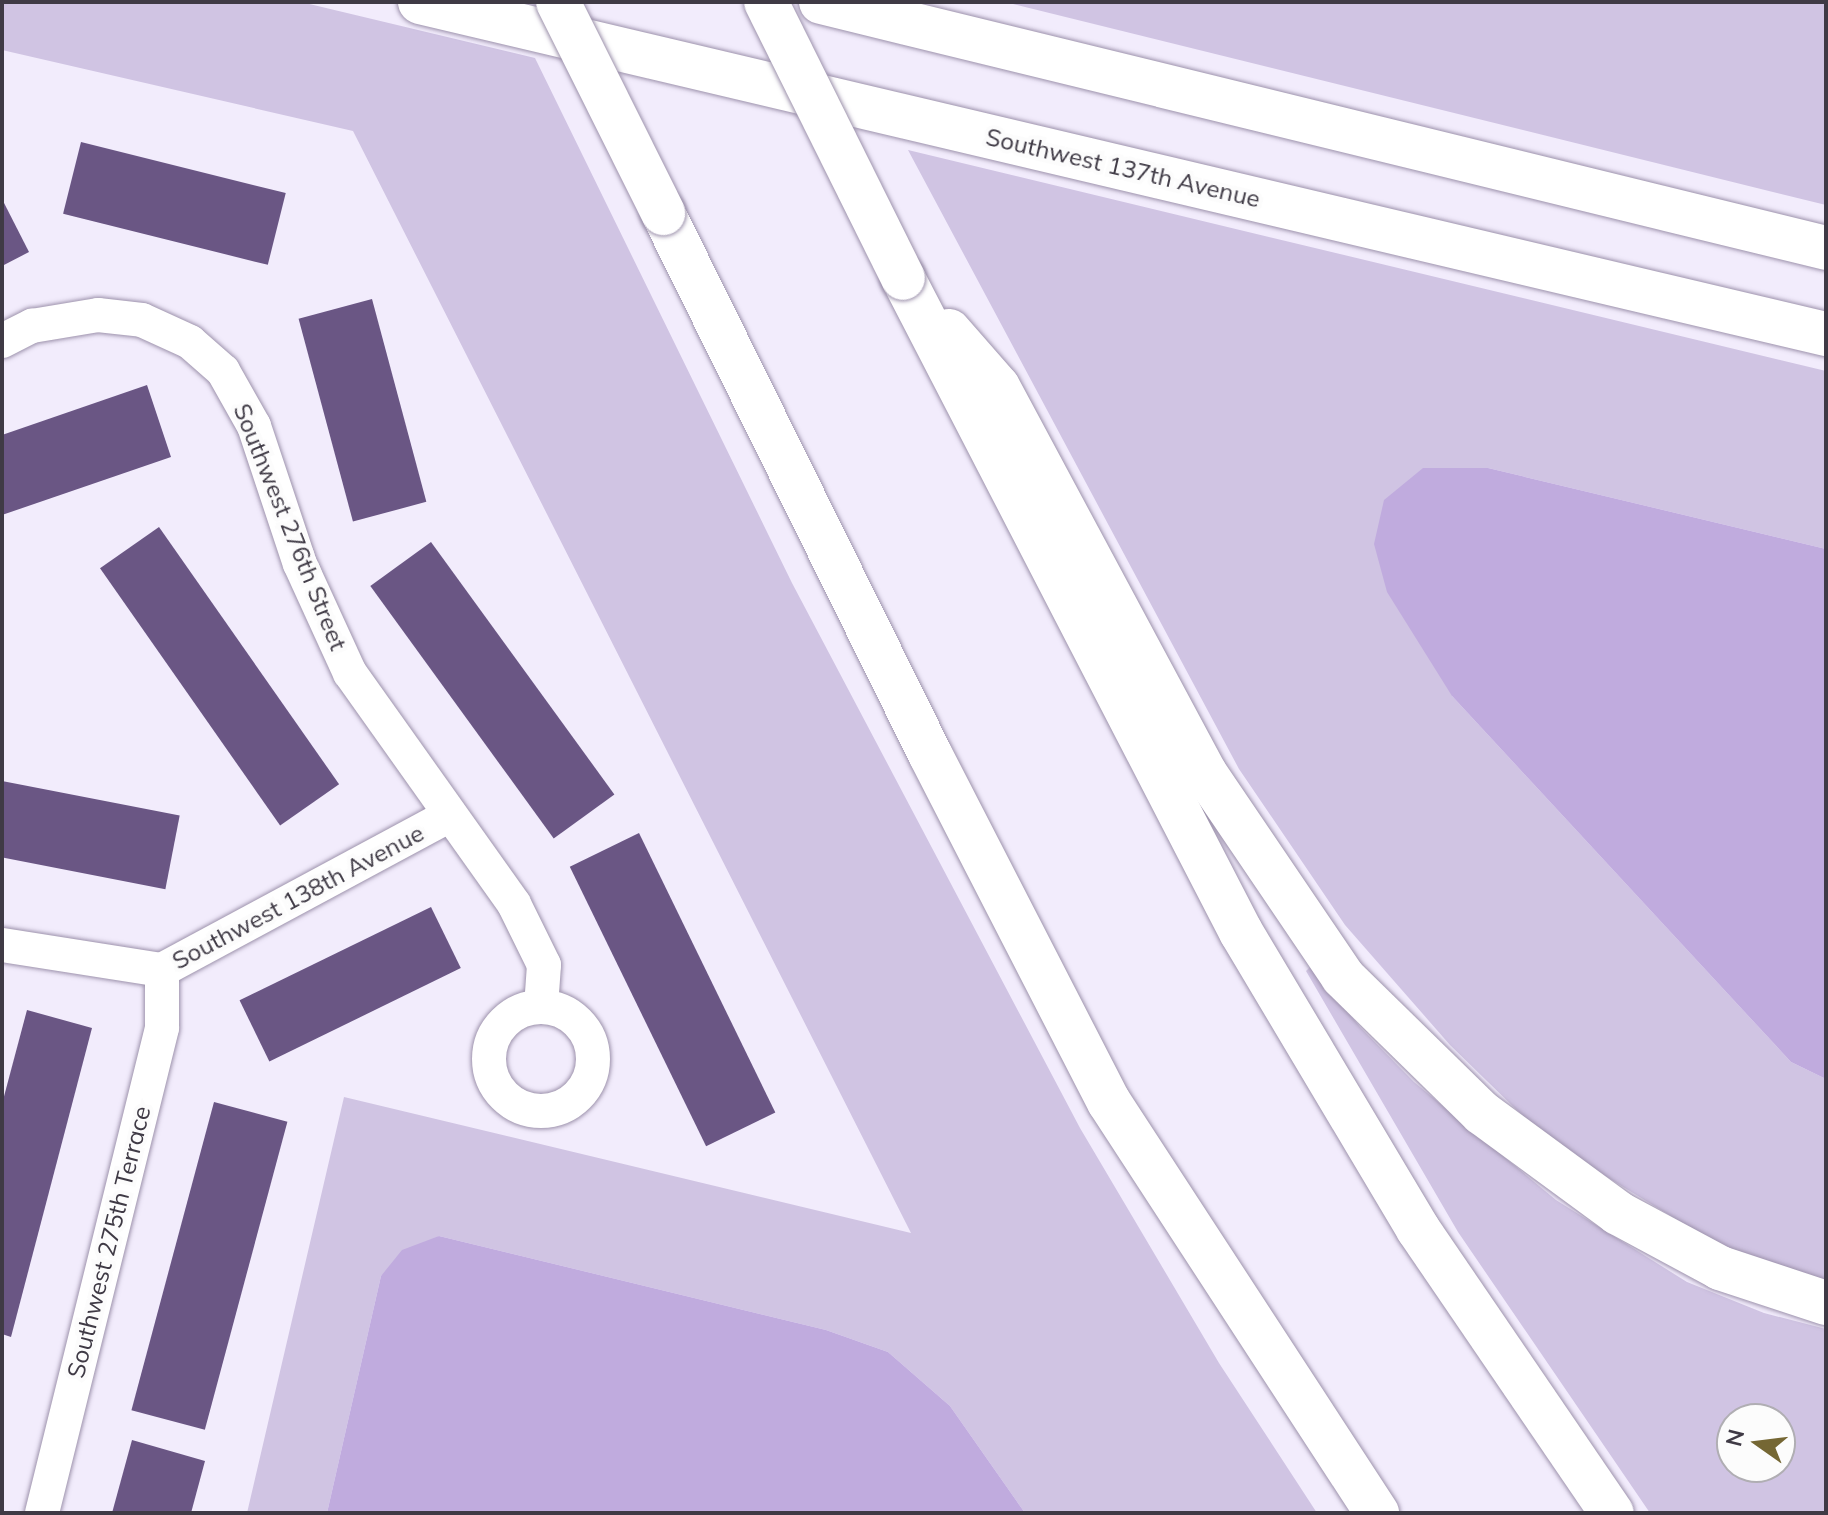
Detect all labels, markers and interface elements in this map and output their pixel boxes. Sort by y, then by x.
street label: Southwest 137th Avenue [983,122,1263,214]
street label: Southwest 276th Street [227,400,353,654]
street label: Southwest 138th Avenue [167,818,429,976]
street label: Southwest 275th Terrace [61,1103,157,1381]
north arrow [1716,1403,1796,1483]
text: N [1719,1426,1750,1449]

